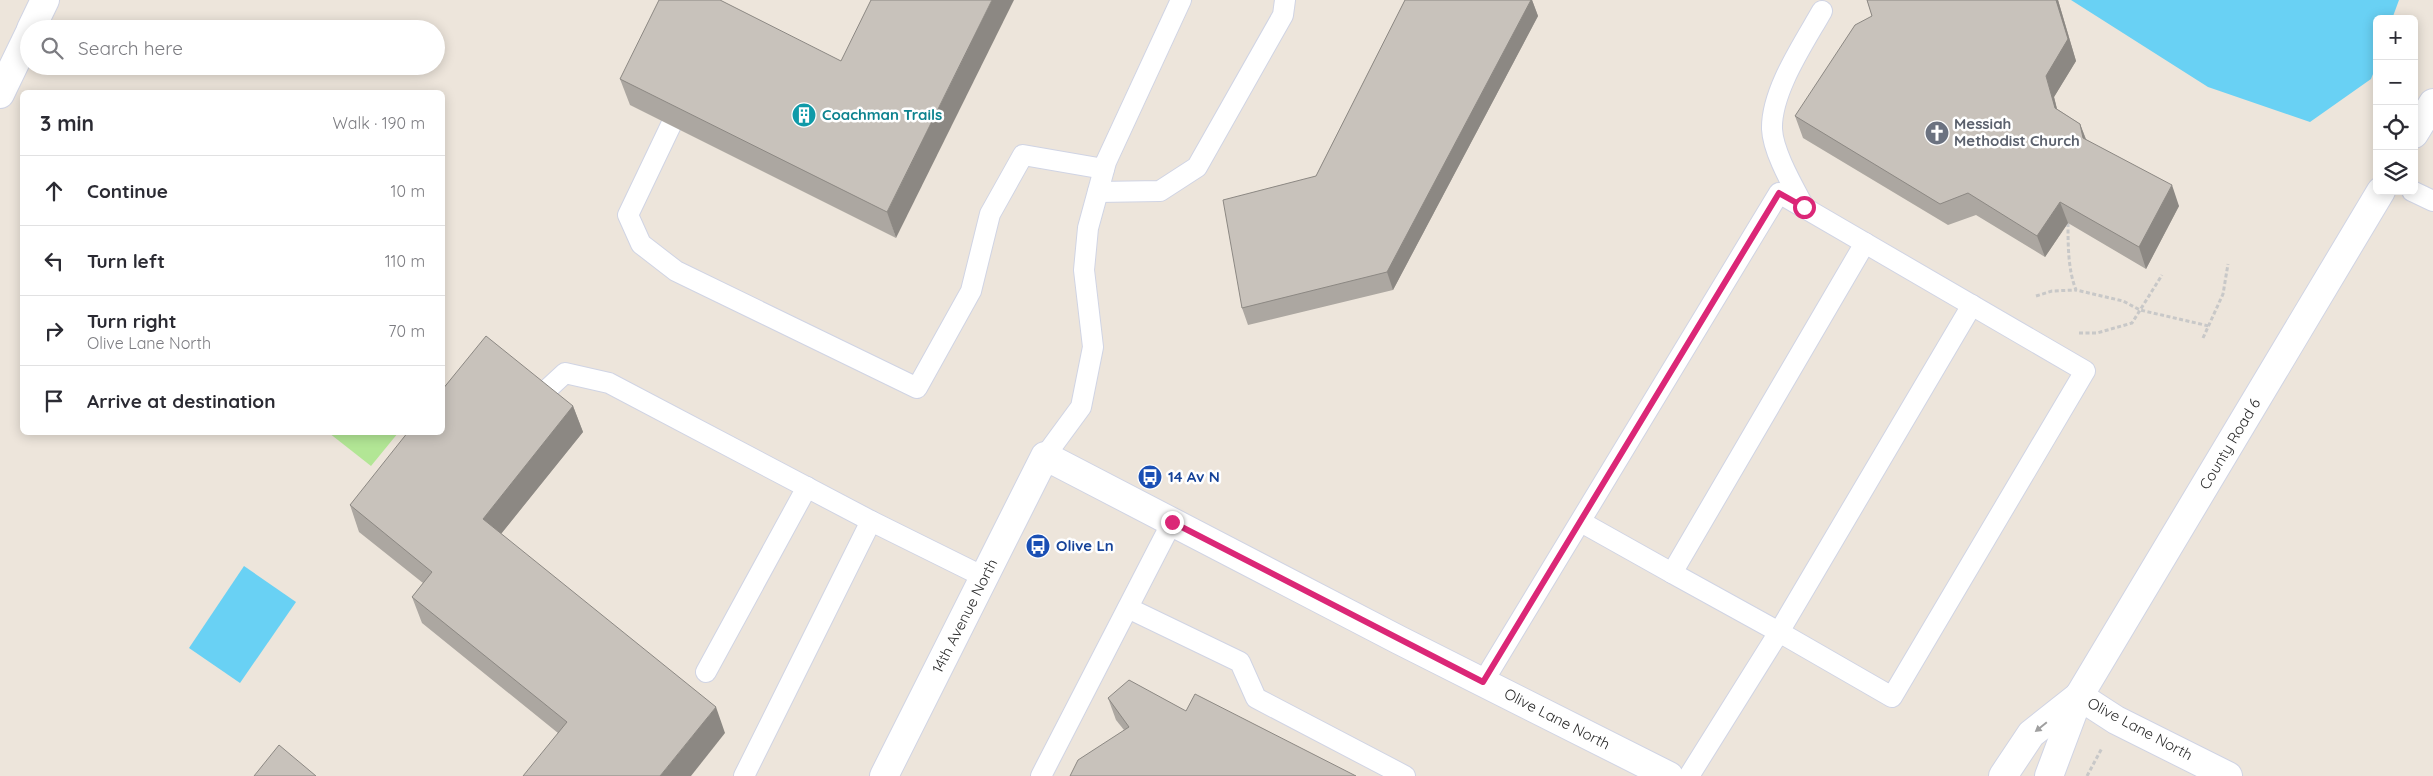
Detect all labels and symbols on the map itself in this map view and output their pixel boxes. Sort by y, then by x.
building icon: Coachman Trails [791,102,817,128]
place label: Coachman Trails [822,105,942,124]
place label: Messiah Methodist Church [1954,114,2080,150]
church icon: Messiah Methodist Church [1924,120,1950,146]
route start [1793,196,1816,219]
street label: County Road 6 [2195,395,2264,493]
bus stop icon: 14 Av N [1137,464,1163,490]
place label: 14 Av N [1168,467,1220,486]
route end [1161,511,1184,534]
bus stop icon: Olive Ln [1025,533,1051,559]
place label: Olive Ln [1056,536,1114,555]
street label: 14th Avenue North [928,555,1002,676]
street label: Olive Lane North [1501,684,1613,753]
street label: Olive Lane North [2084,693,2196,764]
one-way arrow [2034,721,2047,732]

